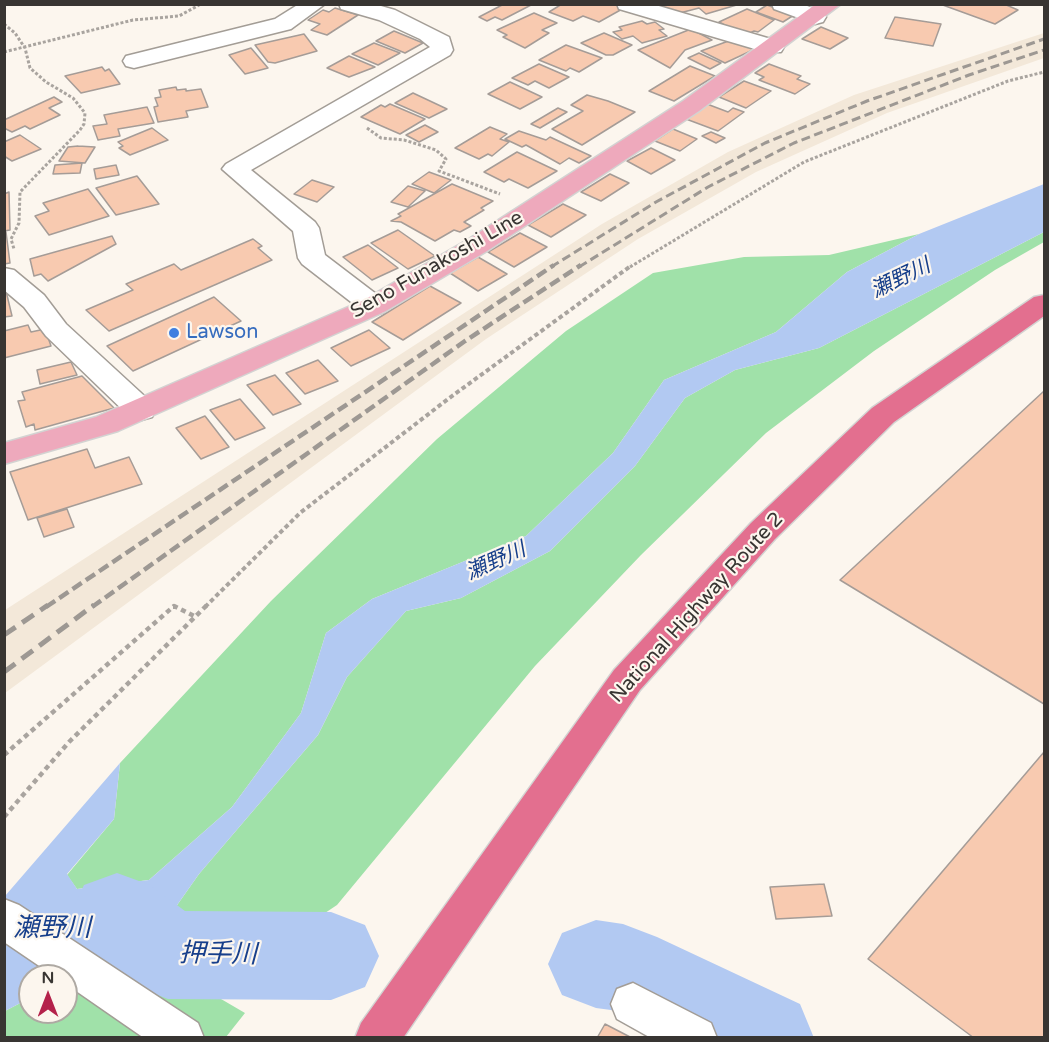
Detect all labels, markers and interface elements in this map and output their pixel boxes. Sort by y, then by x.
street label: Seno Funakoshi Line [347,206,527,324]
water label: 瀬野川 [867,254,935,304]
place label: Lawson [186,321,258,345]
marker: Lawson [167,326,181,340]
street label: National Highway Route 2 [605,508,789,708]
water label: 瀬野川 [462,538,530,586]
water label: 瀬野川 [13,913,91,945]
water label: 押手川 [179,939,257,971]
north arrow [18,964,78,1024]
text: N [42,968,54,988]

